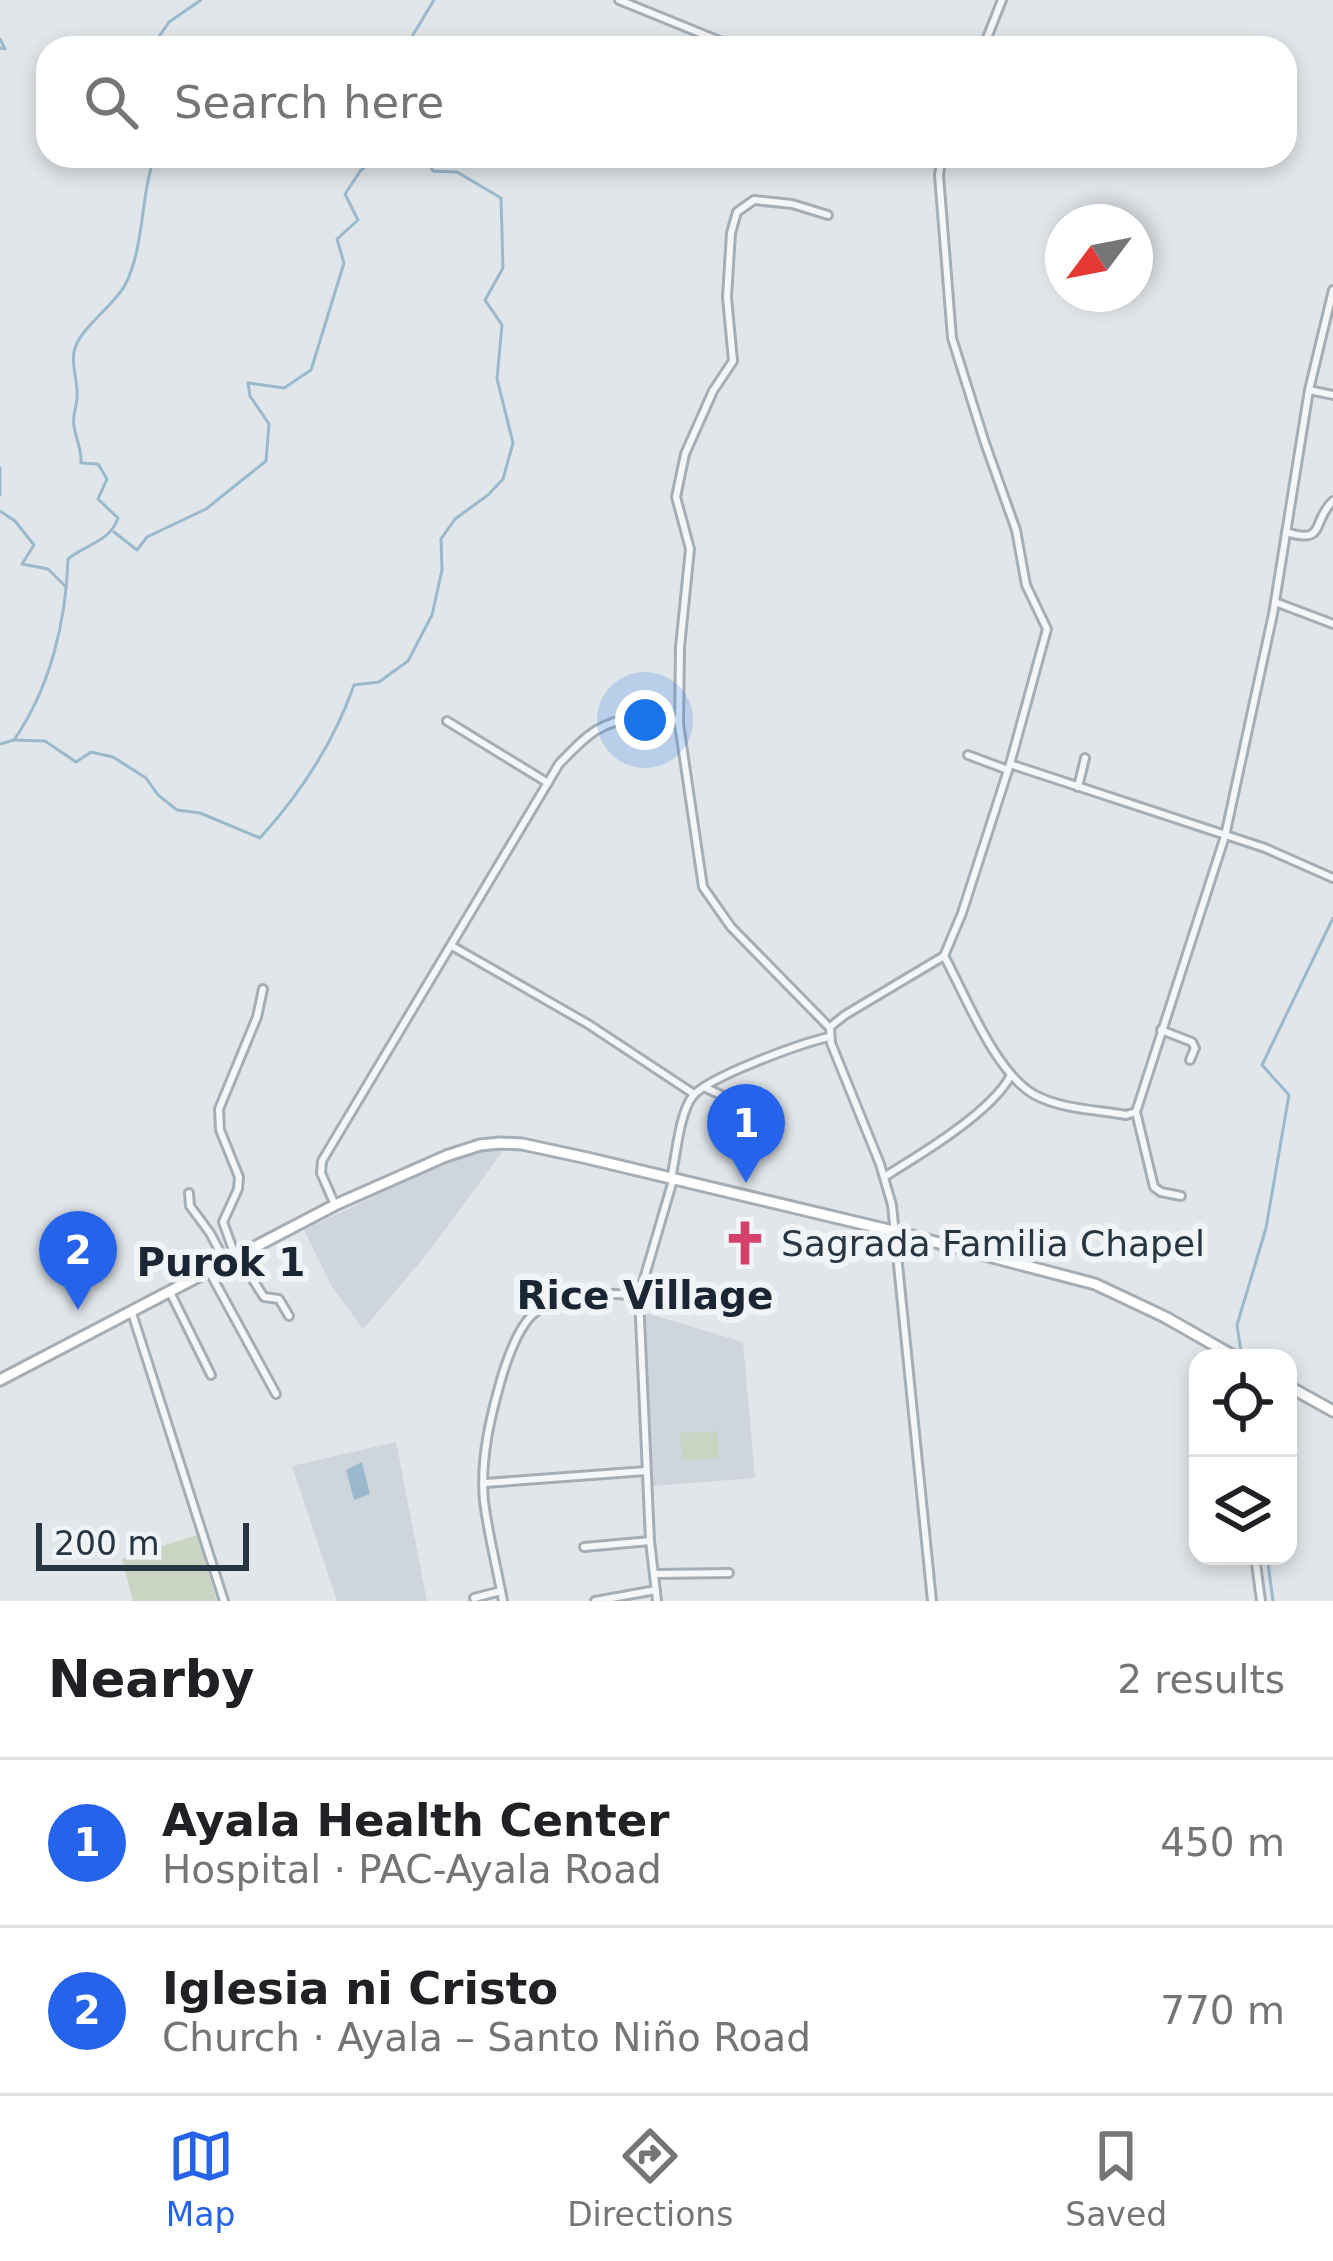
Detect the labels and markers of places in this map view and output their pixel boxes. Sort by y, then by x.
pin: 1 [707,1084,785,1183]
pin: 2 [39,1211,117,1310]
church icon: Sagrada Familia Chapel [720,1218,770,1268]
place label: Sagrada Familia Chapel [781,1223,1205,1264]

